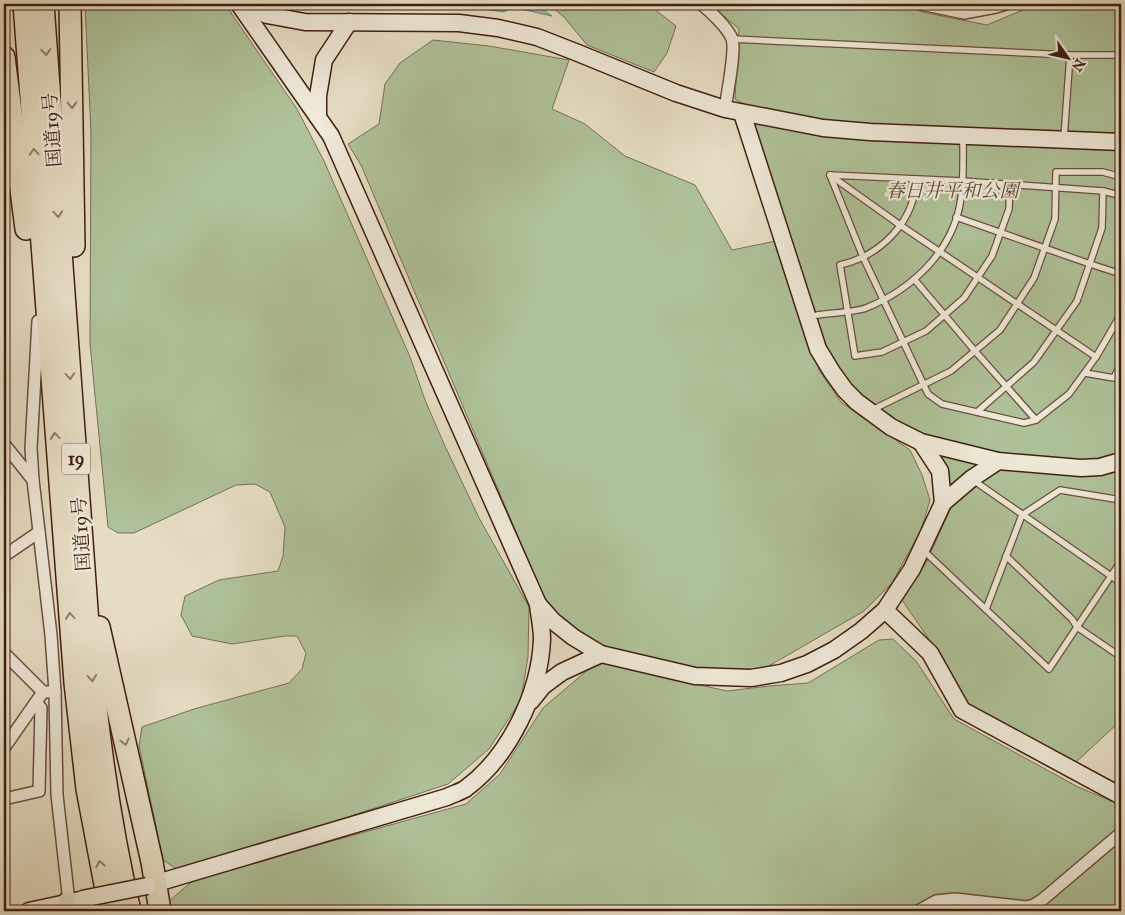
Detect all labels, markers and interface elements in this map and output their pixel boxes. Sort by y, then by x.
north arrow [1042,32,1092,82]
one-way arrow [41,49,52,57]
text: N [1068,55,1089,75]
street label: 国道19号 [38,92,66,168]
one-way arrow [67,102,77,109]
one-way arrow [29,148,40,156]
park label: 春日井平和公園 [885,179,1021,202]
one-way arrow [53,211,64,219]
one-way arrow [65,373,76,381]
one-way arrow [50,432,61,440]
road number: 19 [62,444,90,474]
street label: 国道19号 [67,496,95,572]
one-way arrow [64,611,75,619]
one-way arrow [86,674,97,682]
one-way arrow [119,738,130,747]
one-way arrow [95,859,106,868]

